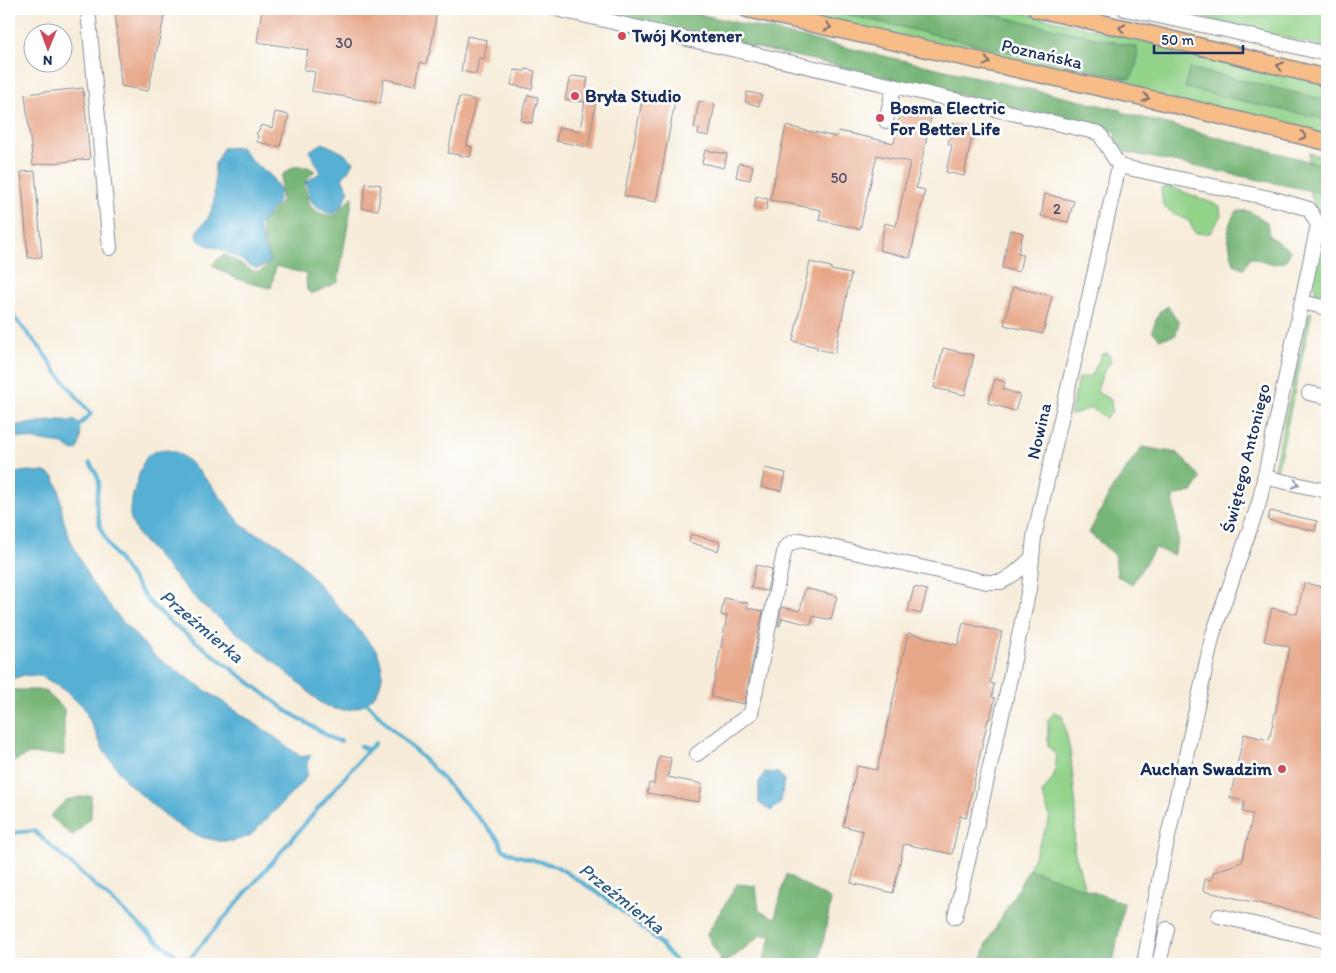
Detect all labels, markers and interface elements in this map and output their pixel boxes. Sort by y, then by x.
one-way arrow [824,21,833,32]
north arrow [22,22,72,72]
scale bar [1154,22,1242,54]
one-way arrow [1118,23,1127,34]
place label: Twój Kontener [631,25,743,47]
marker: Twój Kontener [616,30,628,42]
text: 50 m [1161,31,1194,49]
house number: 30 [335,34,353,52]
street label: Poznańska [999,34,1085,74]
text: N [43,52,53,69]
one-way arrow [983,56,991,67]
one-way arrow [1276,61,1285,72]
place label: Bryła Studio [585,85,681,107]
marker: Bryła Studio [569,90,581,102]
one-way arrow [1141,92,1150,103]
place label: Bosma Electric For Better Life [890,97,1006,140]
marker: Bosma Electric For Better Life [874,112,886,124]
one-way arrow [1299,130,1308,141]
house number: 50 [830,169,848,187]
house number: 2 [1053,200,1061,218]
street label: Świętego Antoniego [1217,381,1275,535]
street label: Nowina [1022,400,1056,461]
one-way arrow [1291,478,1300,489]
water label: Przeźmierka [156,584,249,668]
place label: Auchan Swadzim [1139,758,1273,780]
marker: Auchan Swadzim [1276,763,1288,775]
water label: Przeźmierka [575,858,669,939]

